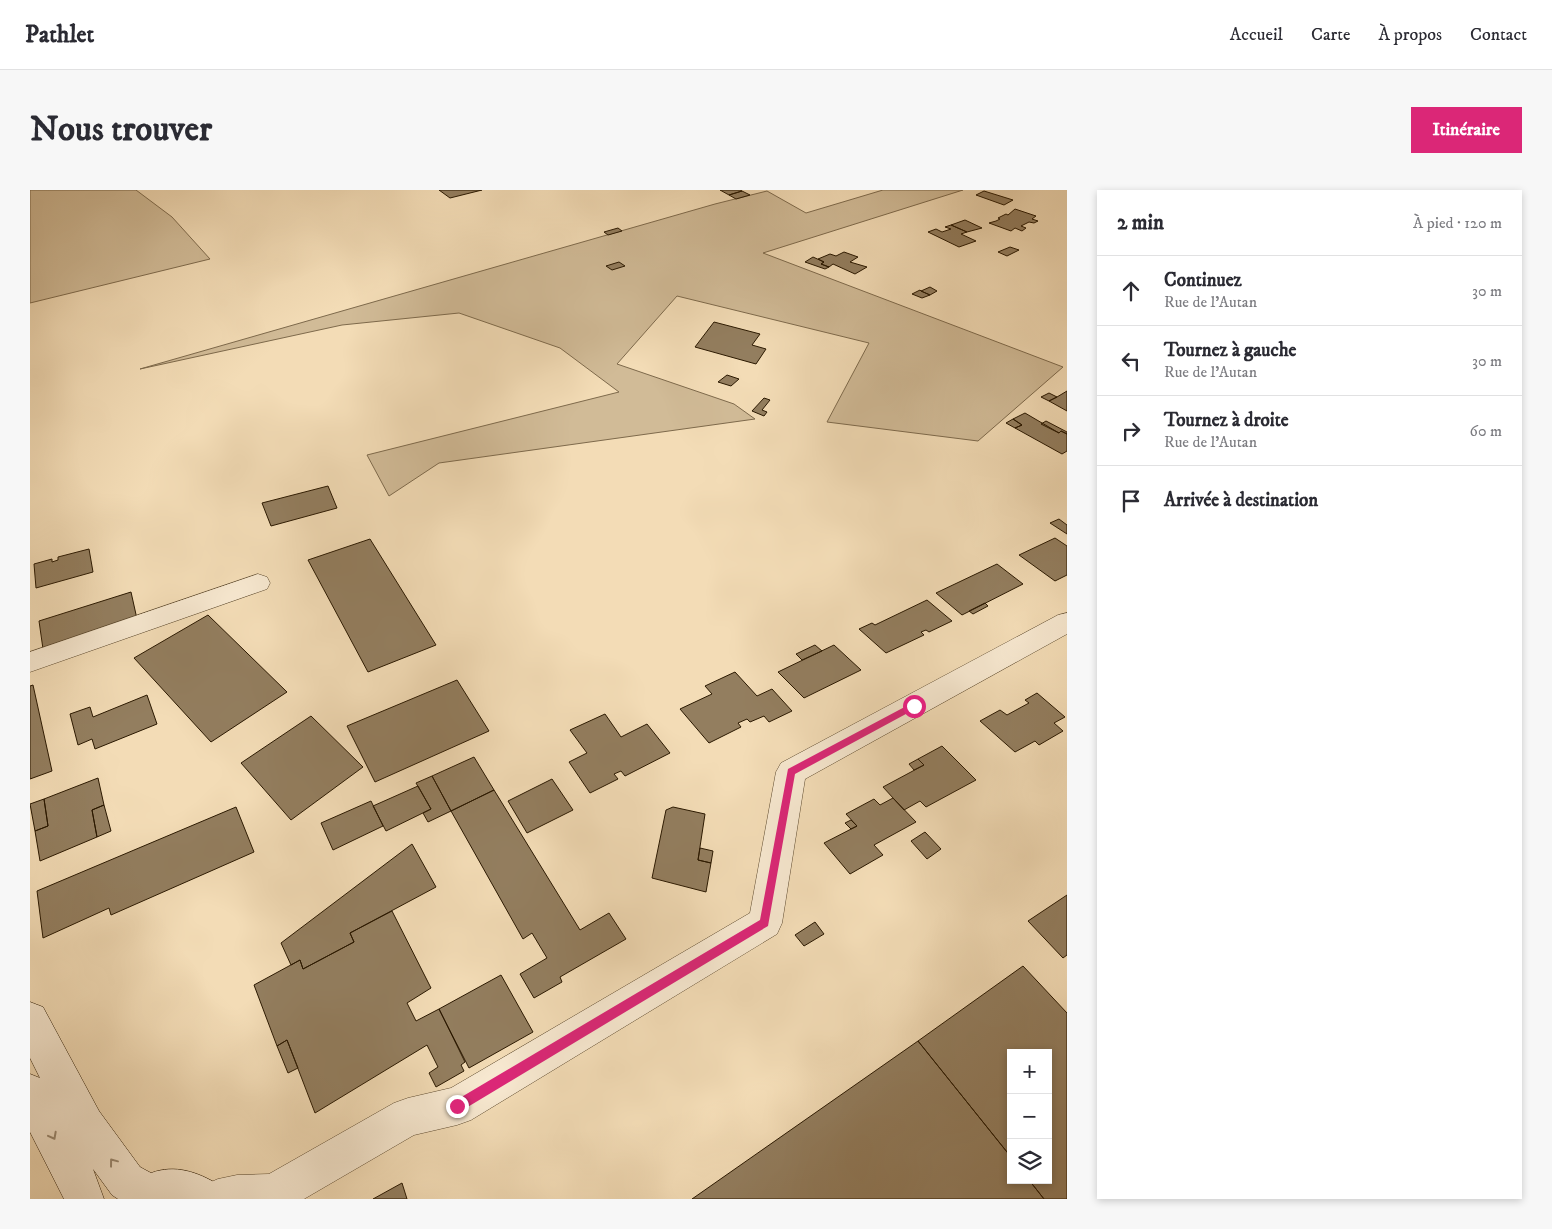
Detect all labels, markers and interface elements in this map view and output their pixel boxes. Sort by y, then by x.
text: Pathlet [25,20,94,50]
text: Accueil [1230,24,1283,46]
text: Carte [1311,24,1350,46]
text: À propos [1378,24,1442,46]
text: Contact [1470,24,1527,46]
button: Itinéraire [1411,107,1522,153]
text: Nous trouver [30,108,212,152]
text: 2 min [1117,210,1164,236]
text: À pied · 120 m [1413,213,1502,233]
text: Continuez [1164,269,1242,292]
icon: ahead [1117,277,1145,305]
text: 30 m [1472,281,1502,301]
text: Rue de l'Autan [1164,292,1257,312]
text: Tournez à gauche [1164,339,1296,362]
icon: left [1117,347,1145,375]
text: 30 m [1472,351,1502,371]
text: Rue de l'Autan [1164,362,1257,382]
text: Tournez à droite [1164,409,1289,432]
icon: right [1117,417,1145,445]
text: 60 m [1470,421,1502,441]
text: Rue de l'Autan [1164,432,1257,452]
icon: arrive [1117,487,1145,515]
text: Arrivée à destination [1164,489,1318,512]
route start [903,695,926,718]
map controls [1007,1049,1052,1184]
button: + [1007,1049,1052,1094]
button: − [1007,1094,1052,1139]
route end [446,1095,469,1118]
one-way arrow [47,1131,57,1140]
button: layers [1007,1139,1052,1184]
one-way arrow [110,1159,118,1168]

